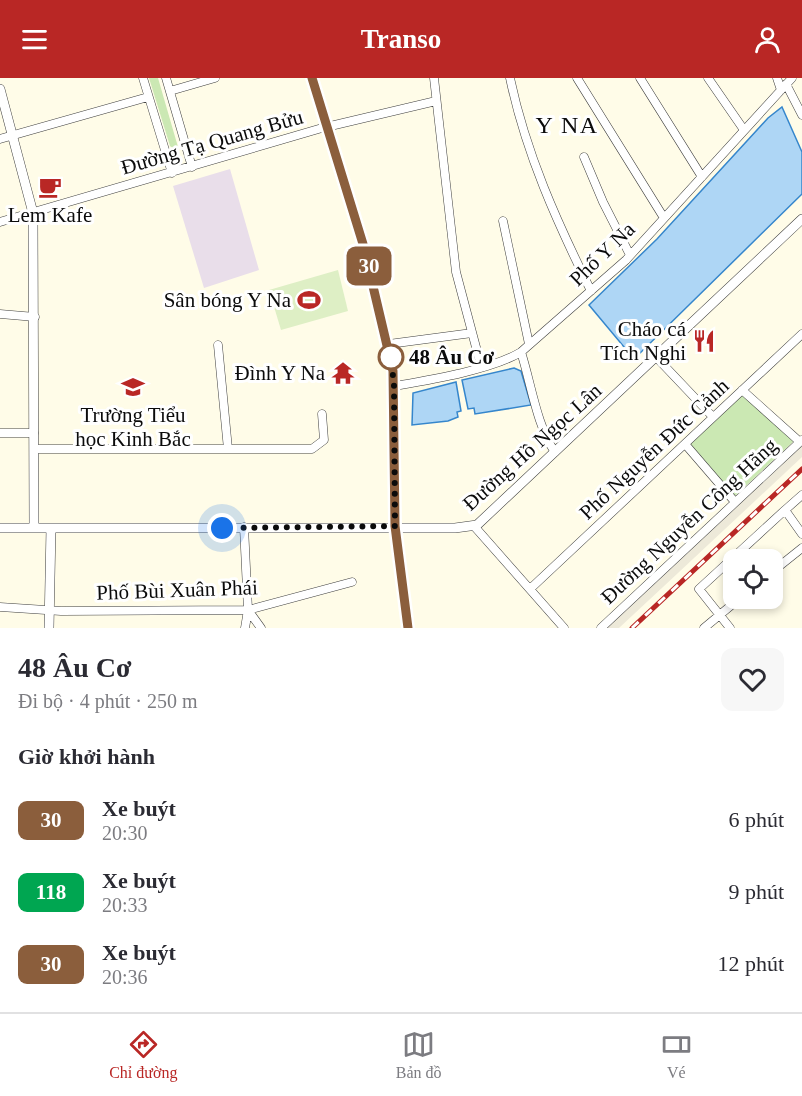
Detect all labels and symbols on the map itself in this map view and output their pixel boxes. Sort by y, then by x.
street label: Đường Tạ Quang Bửu [118,104,306,179]
district label: Y NA [535,112,599,138]
cafe icon: Lem Kafe [37,174,63,200]
place label: Lem Kafe [8,203,92,227]
street label: Phố Y Na [564,217,640,291]
line badge: 30 [342,246,396,285]
sports icon: Sân bóng Y Na [296,287,322,313]
place label: Sân bóng Y Na [164,288,292,312]
place label: Cháo cá Tích Nghi [600,317,687,365]
restaurant icon: Cháo cá Tích Nghi [691,328,717,354]
marker: 48 Âu Cơ [378,344,404,370]
place label: 48 Âu Cơ [409,345,495,369]
temple icon: Đình Y Na [330,360,356,386]
place label: Đình Y Na [234,361,326,385]
street label: Phố Nguyễn Đức Cảnh [574,373,734,524]
school or university icon: Trường Tiểu học Kinh Bắc [120,374,146,400]
street label: Đường Hồ Ngọc Lân [458,378,607,516]
place label: Trường Tiểu học Kinh Bắc [75,403,191,451]
street label: Đường Nguyễn Công Hãng [596,433,782,609]
your location [207,513,237,543]
street label: Phố Bùi Xuân Phái [96,575,258,605]

